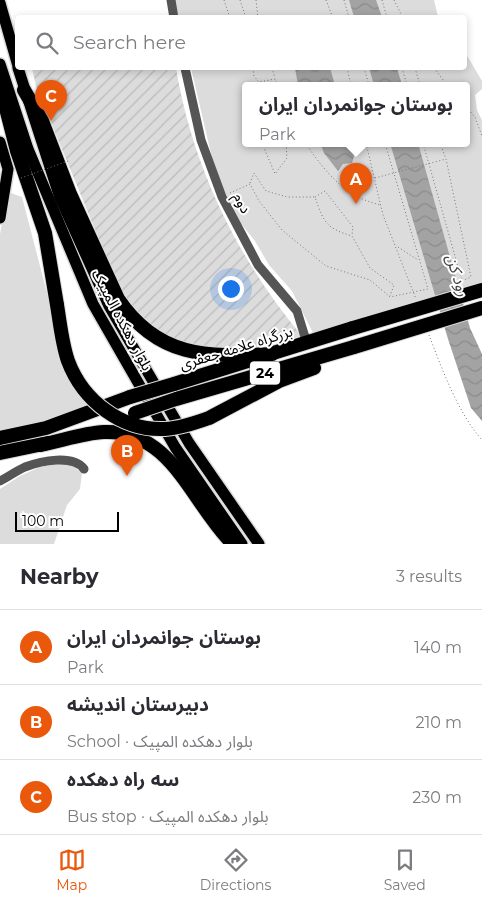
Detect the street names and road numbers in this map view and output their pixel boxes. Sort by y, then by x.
street label: دوم [227,189,256,217]
street label: بلوار دهکده المپیک [87,266,157,374]
street label: بزرگراه علامه جعفری [177,321,295,374]
road number: 24 [250,362,280,384]

